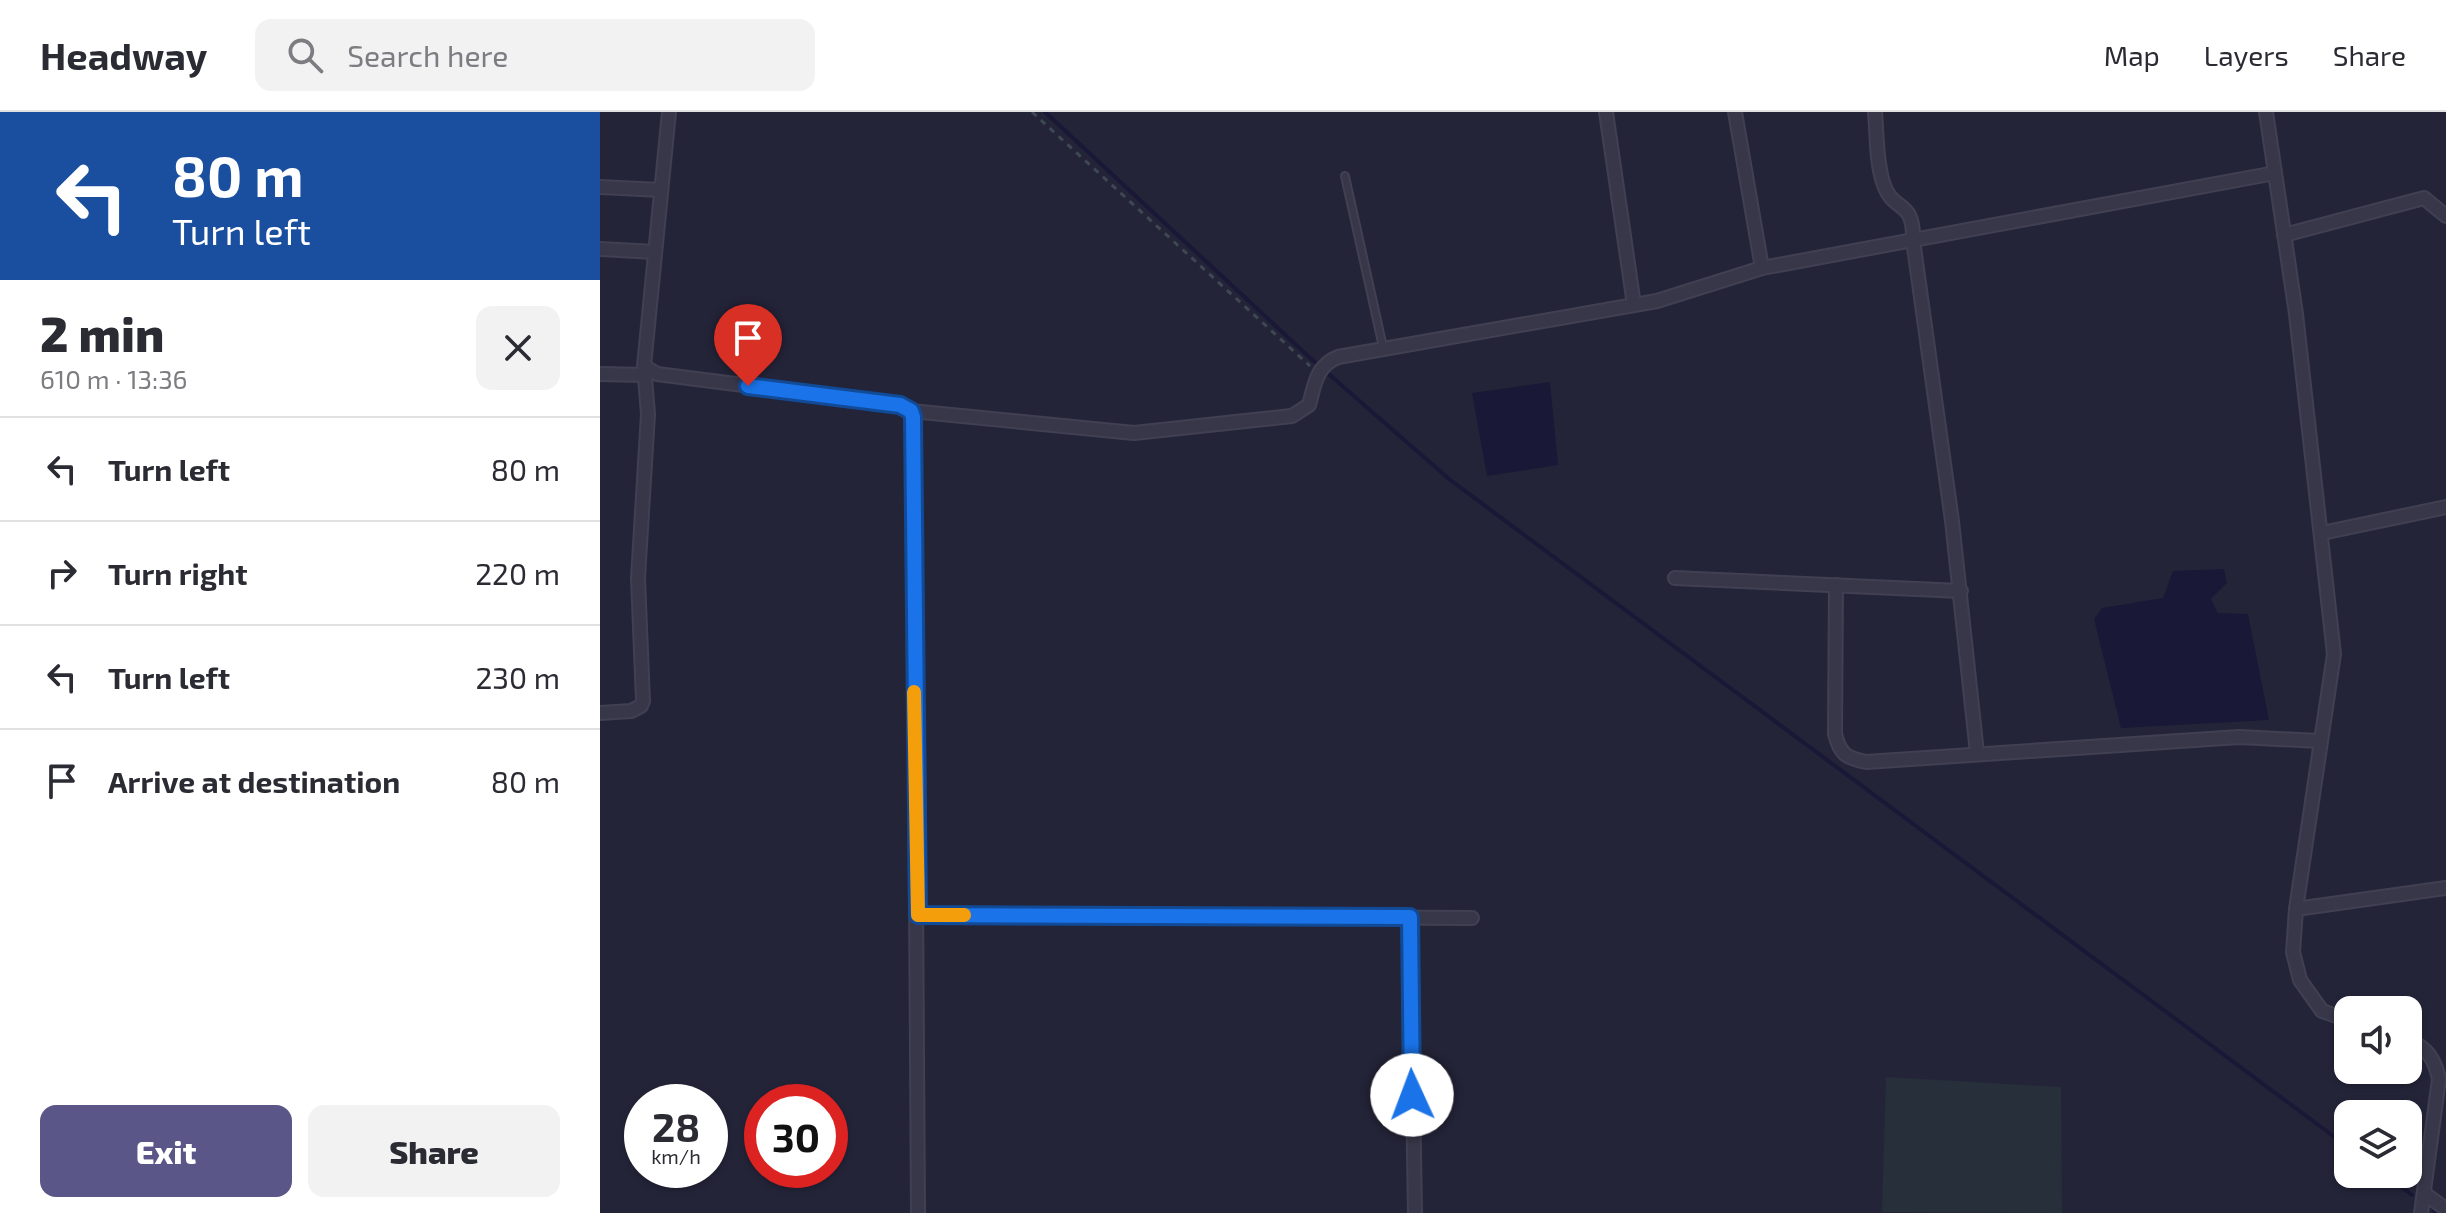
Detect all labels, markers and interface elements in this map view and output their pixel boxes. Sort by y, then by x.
search box [255,19,815,91]
text: Headway [40,32,207,78]
icon: search [283,33,327,77]
text: Search here [347,37,508,73]
text: Map [2104,38,2160,72]
text: Layers [2204,38,2289,72]
text: Share [2333,38,2406,72]
text: 80 m [172,141,304,208]
icon: left [40,144,144,248]
text: Turn left [172,209,311,252]
text: 2 min [40,304,164,362]
pin [714,304,782,386]
button: close [476,306,560,390]
icon: arrive [726,316,770,360]
text: 610 m · 13:36 [40,363,187,394]
icon: left [40,447,84,491]
text: Turn left [108,451,230,487]
text: 80 m [491,451,560,487]
icon: right [40,551,84,595]
text: Turn right [108,555,248,591]
text: 220 m [475,555,560,591]
icon: left [40,655,84,699]
text: Turn left [108,659,230,695]
text: 230 m [475,659,560,695]
icon: arrive [40,759,84,803]
text: Arrive at destination [108,763,400,799]
text: 80 m [491,763,560,799]
map controls [2334,996,2422,1188]
button: sound [2334,996,2422,1084]
position arrow [1370,1053,1454,1137]
speed limit sign: 30 [744,1084,848,1188]
button: layers [2334,1100,2422,1188]
text: 28 [652,1102,700,1150]
button: Exit [40,1105,292,1197]
button: Share [308,1105,560,1197]
text: km/h [651,1144,701,1168]

